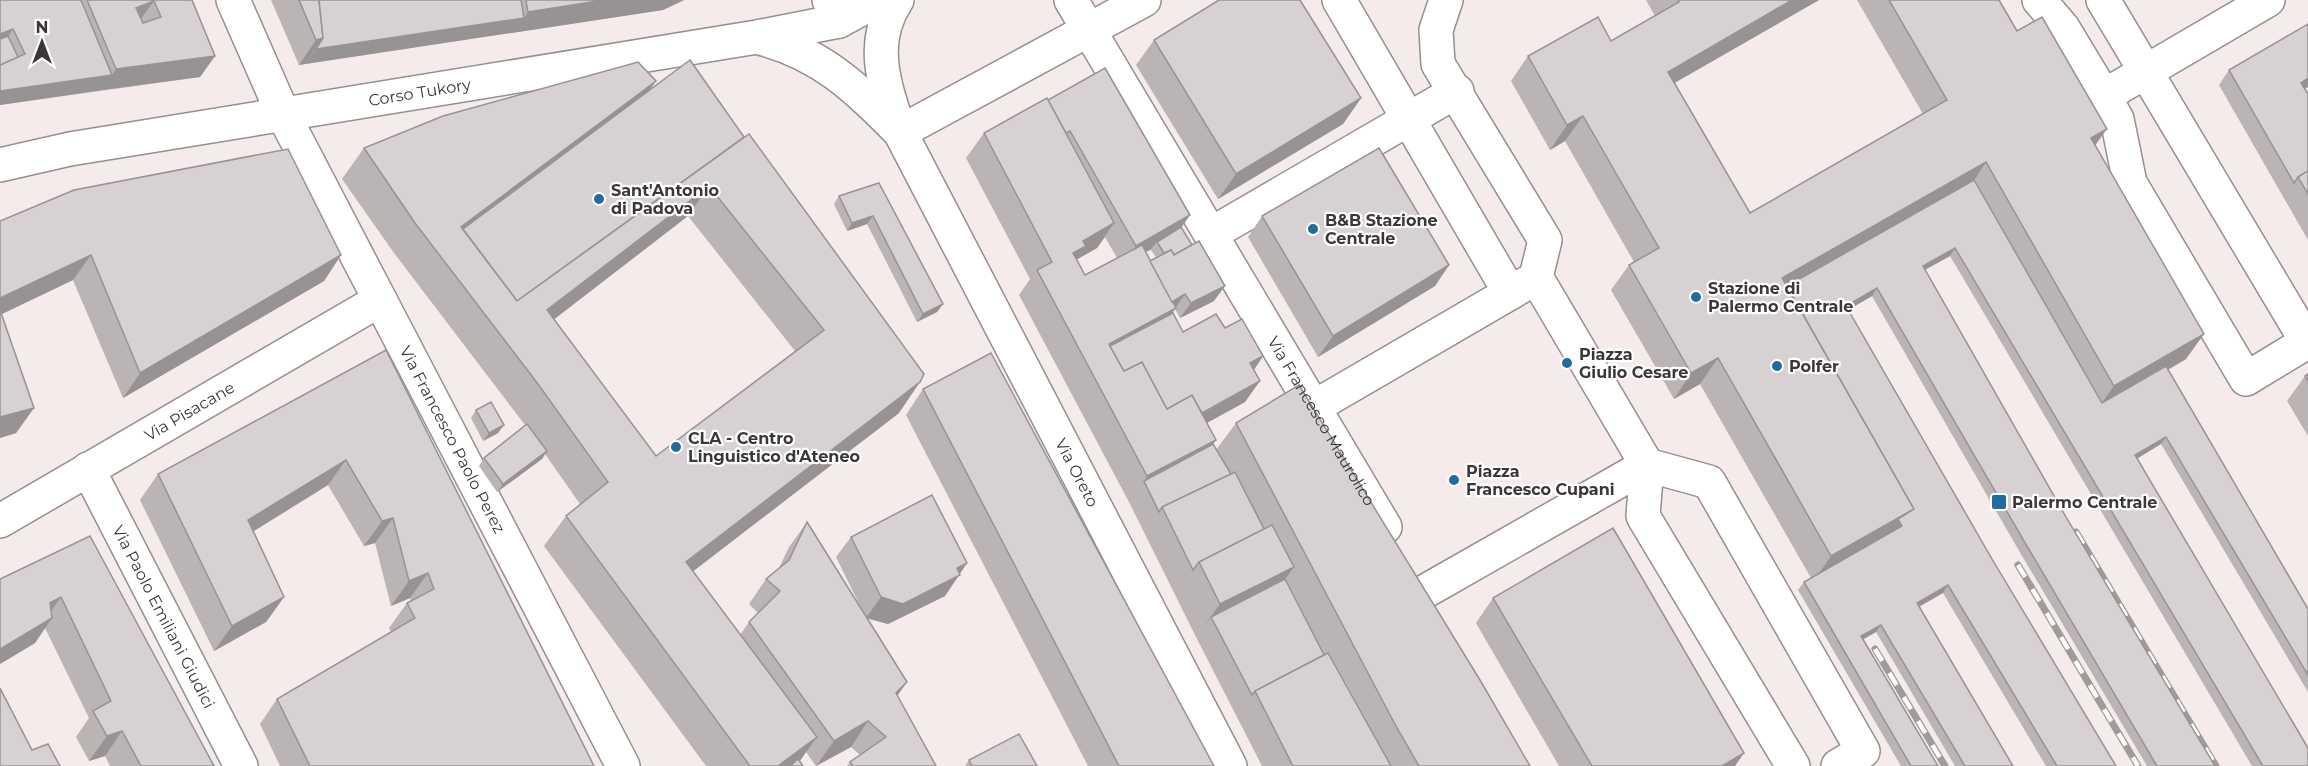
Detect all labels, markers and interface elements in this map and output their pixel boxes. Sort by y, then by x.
north arrow [12,12,72,72]
text: N [36,18,48,37]
street label: Corso Tukory [367,74,472,110]
place label: Sant'Antonio di Padova [611,181,719,218]
marker: Sant'Antonio di Padova [592,192,606,206]
place label: B&B Stazione Centrale [1325,211,1438,248]
marker: B&B Stazione Centrale [1306,222,1320,236]
place label: Stazione di Palermo Centrale [1708,279,1853,316]
marker: Stazione di Palermo Centrale [1689,290,1703,304]
street label: Via Francesco Maurolico [1264,333,1380,509]
street label: Via Francesco Paolo Perez [396,343,509,536]
place label: Piazza Giulio Cesare [1579,345,1688,382]
marker: Piazza Giulio Cesare [1560,356,1574,370]
place label: Polfer [1789,357,1839,376]
marker: Polfer [1770,359,1784,373]
street label: Via Pisacane [141,377,238,444]
place label: CLA - Centro Linguistico d'Ateneo [688,429,860,466]
street label: Via Oreto [1052,435,1103,510]
marker: CLA - Centro Linguistico d'Ateneo [669,440,683,454]
place label: Piazza Francesco Cupani [1466,462,1615,499]
marker: Piazza Francesco Cupani [1447,473,1461,487]
marker: Palermo Centrale [1990,493,2008,511]
place label: Palermo Centrale [2012,493,2157,512]
street label: Via Paolo Emiliani Giudici [109,522,219,711]

